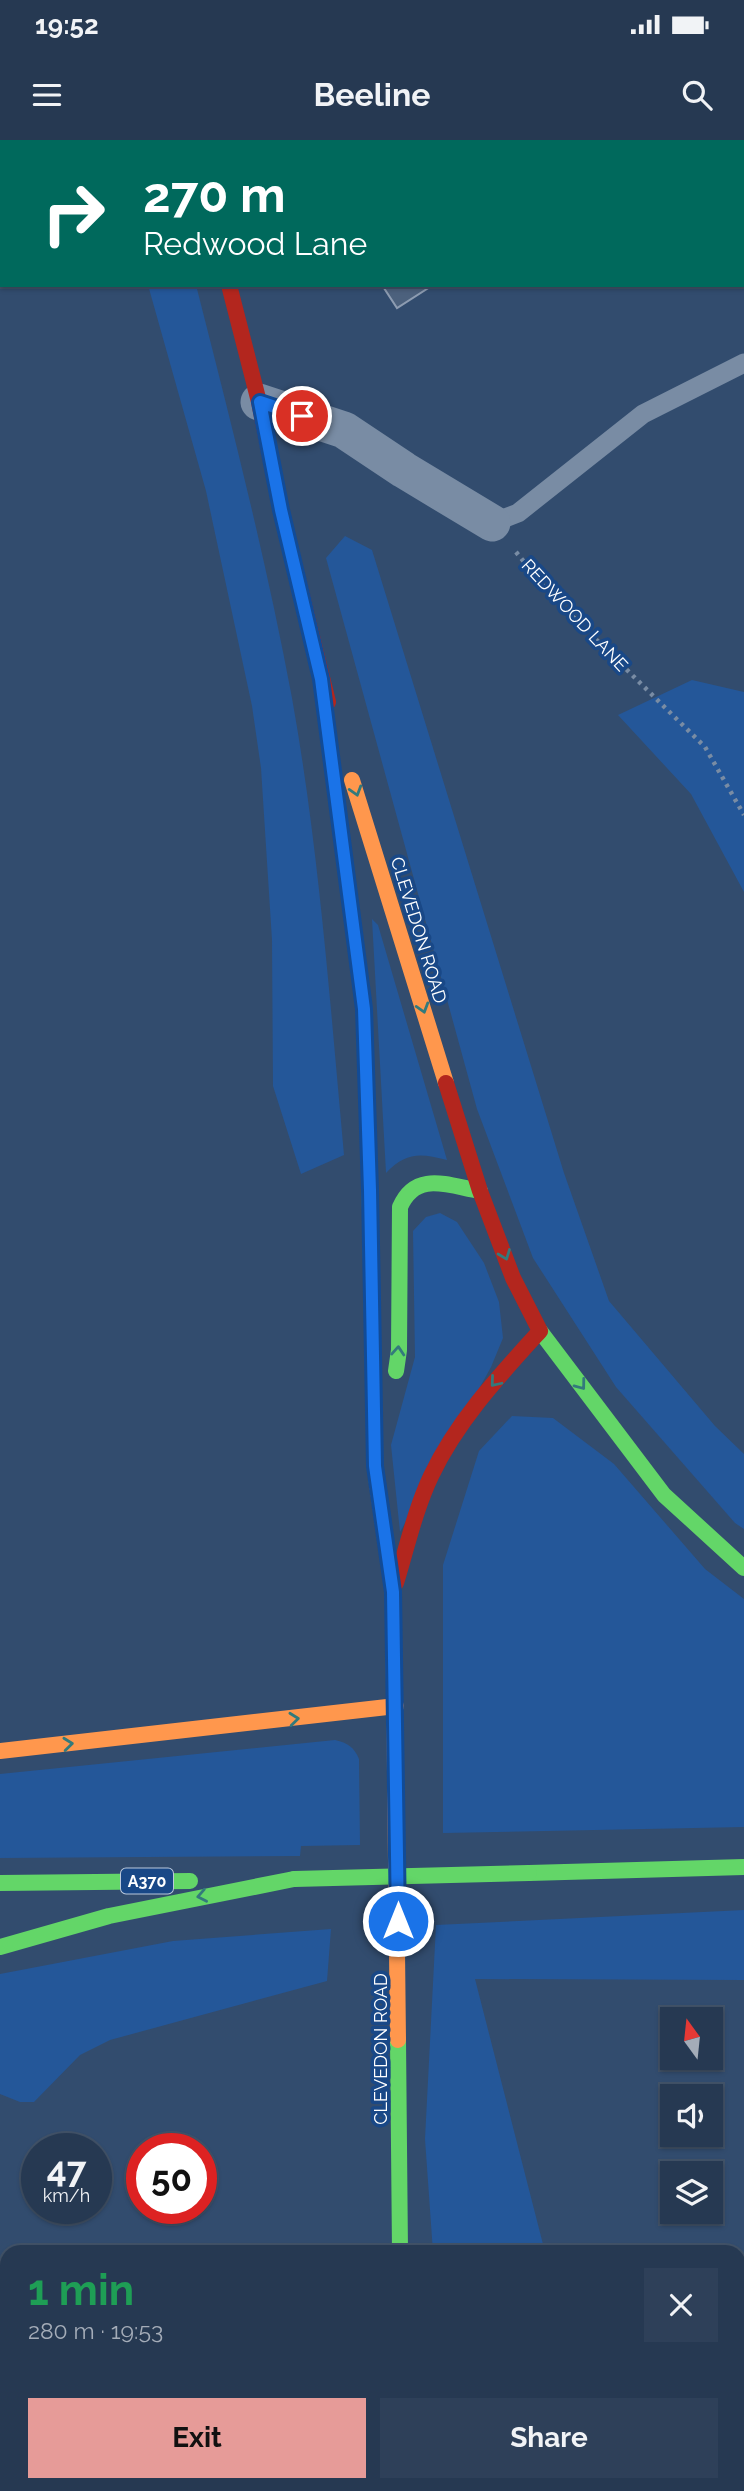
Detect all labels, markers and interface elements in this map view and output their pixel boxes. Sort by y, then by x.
text: 19:52 [35,10,99,40]
icon: menu [28,76,66,114]
text: Beeline [314,76,430,113]
icon: search [678,76,716,114]
text: 270 m [143,166,286,223]
icon: right [28,168,119,259]
text: Redwood Lane [143,225,367,262]
pin [272,386,332,446]
icon: arrive [283,397,321,435]
street label: REDWOOD LANE [518,555,632,675]
one-way arrow [347,785,362,797]
street label: CLEVEDON ROAD [387,854,451,1006]
one-way arrow [415,1002,430,1014]
one-way arrow [496,1248,510,1260]
one-way arrow [390,1345,405,1356]
one-way arrow [490,1374,503,1386]
one-way arrow [573,1378,586,1390]
one-way arrow [288,1711,300,1726]
one-way arrow [62,1736,74,1751]
road number: A370 [121,1868,173,1894]
position arrow [361,1884,435,1958]
one-way arrow [196,1888,208,1903]
street label: CLEVEDON ROAD [370,1973,391,2125]
north arrow [660,2007,723,2070]
map controls [660,2007,723,2224]
button: sound [660,2084,723,2147]
speed limit sign: 50 [126,2133,217,2224]
text: 47 [47,2149,86,2190]
button: layers [660,2161,723,2224]
text: km/h [43,2185,90,2206]
text: 1 min [28,2266,134,2315]
button: close [644,2268,718,2342]
text: 280 m · 19:53 [28,2317,163,2344]
button: Exit [28,2398,366,2478]
button: Share [380,2398,718,2478]

